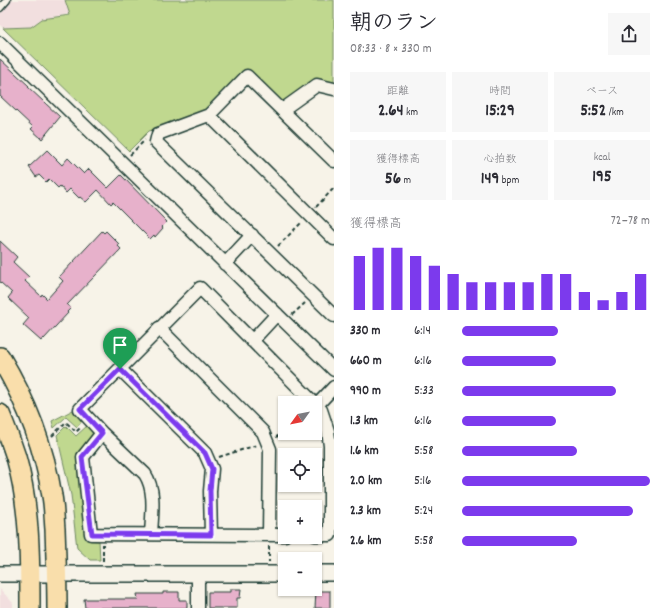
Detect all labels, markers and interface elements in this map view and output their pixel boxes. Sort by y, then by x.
text: 朝のラン [350,9,438,40]
button: share [608,13,650,55]
text: 08:33 · 8 × 330 m [350,40,432,59]
text: 距離 [387,84,409,100]
text: 時間 [489,84,511,100]
text: ペース [586,84,618,100]
text: 2.64 [378,100,404,124]
text: 15:29 [485,100,515,124]
text: 5:52 [580,100,606,124]
text: km [404,105,418,121]
text: /km [606,105,624,121]
text: kcal [594,150,610,166]
text: 獲得標高 [376,152,420,168]
text: 心拍数 [484,152,517,168]
text: 195 [592,166,612,190]
text: 56 [385,168,401,192]
text: 149 [481,168,499,192]
text: m [401,173,411,189]
text: bpm [499,173,519,189]
text: 72–78 m [611,212,650,231]
text: 獲得標高 [350,215,402,234]
text: 330 m [350,322,381,341]
text: 6:14 [414,322,431,341]
pin [103,328,137,369]
icon: arrive [109,334,131,356]
text: 660 m [350,352,382,371]
text: 6:16 [414,352,432,371]
text: 990 m [350,382,381,401]
text: 5:33 [414,382,434,401]
north arrow [278,396,322,440]
map controls [278,396,322,596]
text: 1.3 km [350,412,378,431]
text: 6:16 [414,412,432,431]
text: 1.6 km [350,442,379,461]
text: 5:58 [414,442,433,461]
button: locate [278,448,322,492]
text: 2.0 km [350,472,382,491]
text: 5:16 [414,472,431,491]
button: + [278,500,322,544]
text: 2.3 km [350,502,381,521]
text: 5:24 [414,502,433,521]
text: 2.6 km [350,532,381,551]
text: 5:58 [414,532,433,551]
button: − [278,552,322,596]

